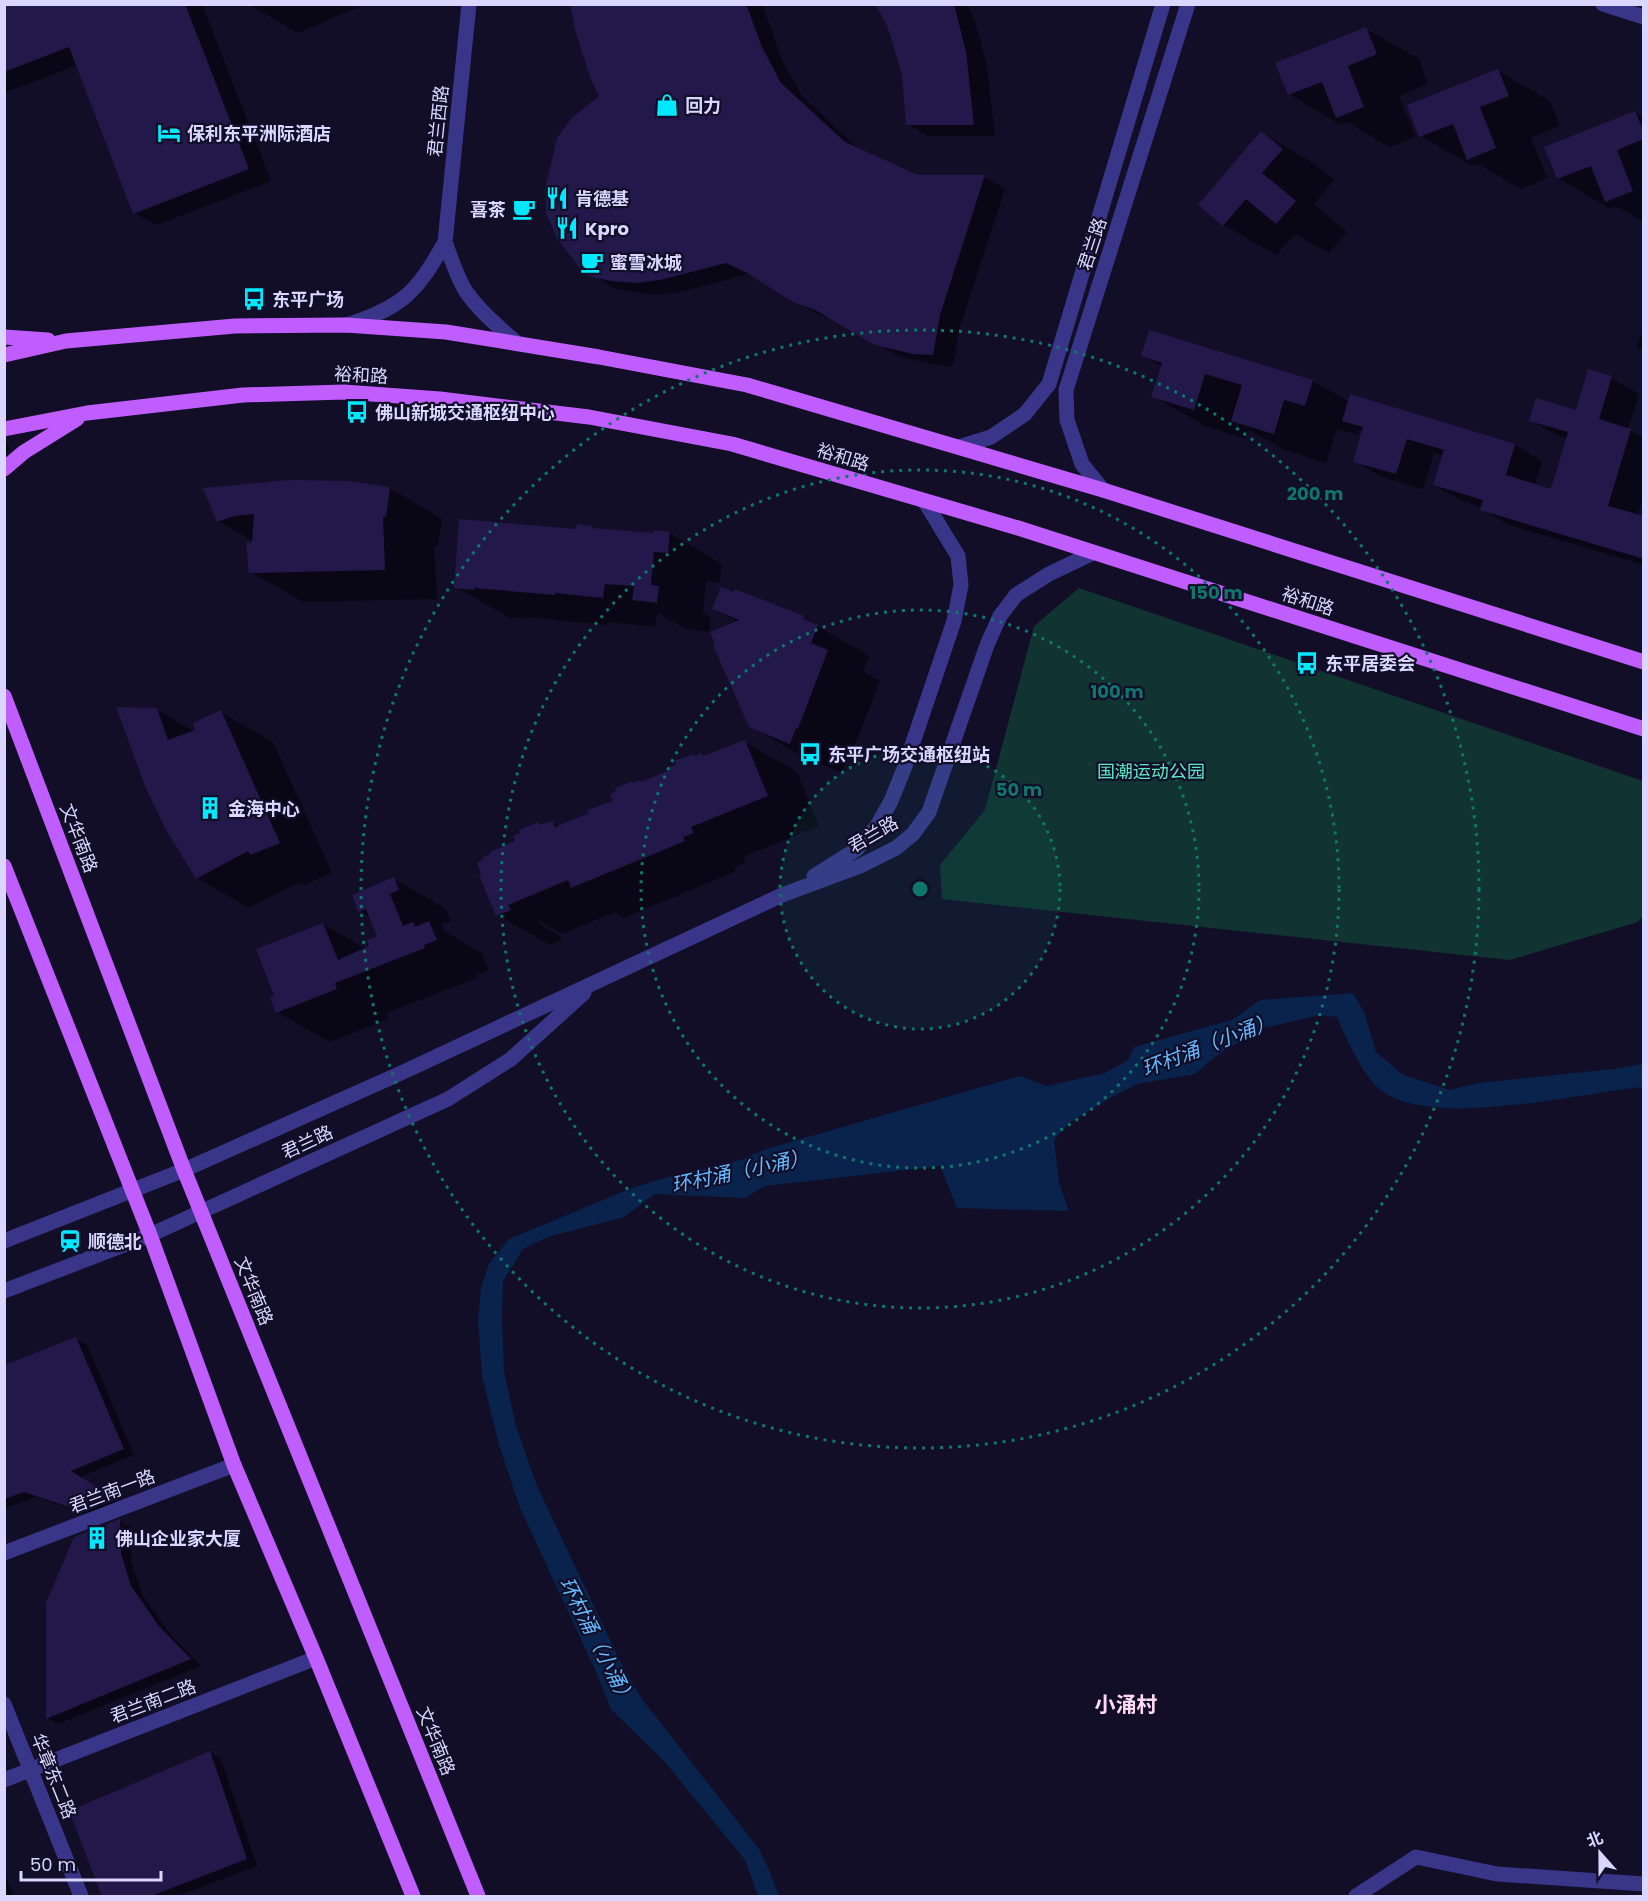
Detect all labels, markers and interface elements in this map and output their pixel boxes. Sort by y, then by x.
street label: 君兰西路 [422,84,454,158]
shop icon: 回力 [654,92,680,118]
place label: 回力 [685,93,721,118]
hotel icon: 保利东平洲际酒店 [156,120,182,146]
place label: 保利东平洲际酒店 [187,121,331,146]
restaurant icon: 肯德基 [544,185,570,211]
place label: 肯德基 [575,186,629,211]
cafe icon: 喜茶 [511,196,537,222]
place label: 喜茶 [470,197,506,222]
street label: 君兰路 [1072,214,1112,274]
restaurant icon: Kpro [554,215,580,241]
place label: Kpro [585,216,629,241]
cafe icon: 蜜雪冰城 [579,249,605,275]
place label: 蜜雪冰城 [610,250,682,275]
bus stop icon: 东平广场 [241,286,267,312]
place label: 东平广场 [272,287,344,312]
street label: 裕和路 [333,361,389,389]
bus stop icon: 佛山新城交通枢纽中心 [344,399,370,425]
place label: 佛山新城交通枢纽中心 [375,400,555,425]
street label: 裕和路 [814,437,872,477]
text: 200 m [1287,481,1343,506]
text: 150 m [1189,580,1243,605]
street label: 裕和路 [1278,581,1338,621]
bus stop icon: 东平居委会 [1294,650,1320,676]
place label: 东平居委会 [1325,651,1415,676]
text: 100 m [1090,679,1144,704]
bus stop icon: 东平广场交通枢纽站 [797,741,823,767]
place label: 东平广场交通枢纽站 [828,742,990,767]
park label: 国潮运动公园 [1097,759,1205,784]
text: 50 m [996,777,1042,802]
building icon: 金海中心 [197,795,223,821]
place label: 金海中心 [228,796,300,821]
street label: 文华南路 [54,800,104,876]
street label: 君兰路 [843,810,903,858]
centre of rings [910,879,930,899]
water label: 环村涌（小涌） [1138,1007,1278,1083]
street label: 君兰路 [277,1119,337,1165]
water label: 环村涌（小涌） [669,1143,811,1199]
station icon: 顺德北 [57,1228,83,1254]
place label: 顺德北 [88,1229,142,1254]
street label: 文华南路 [229,1253,279,1329]
street label: 君兰南一路 [66,1463,158,1519]
building icon: 佛山企业家大厦 [84,1525,110,1551]
place label: 佛山企业家大厦 [115,1526,241,1551]
water label: 环村涌（小涌） [553,1572,641,1710]
street label: 君兰南二路 [107,1673,199,1729]
district label: 小涌村 [1095,1690,1158,1719]
street label: 文华南路 [411,1703,461,1779]
street label: 华章东二路 [26,1730,82,1822]
north arrow [1570,1823,1630,1883]
text: 北 [1583,1826,1606,1853]
scale bar [21,1844,160,1882]
text: 50 m [30,1852,76,1877]

